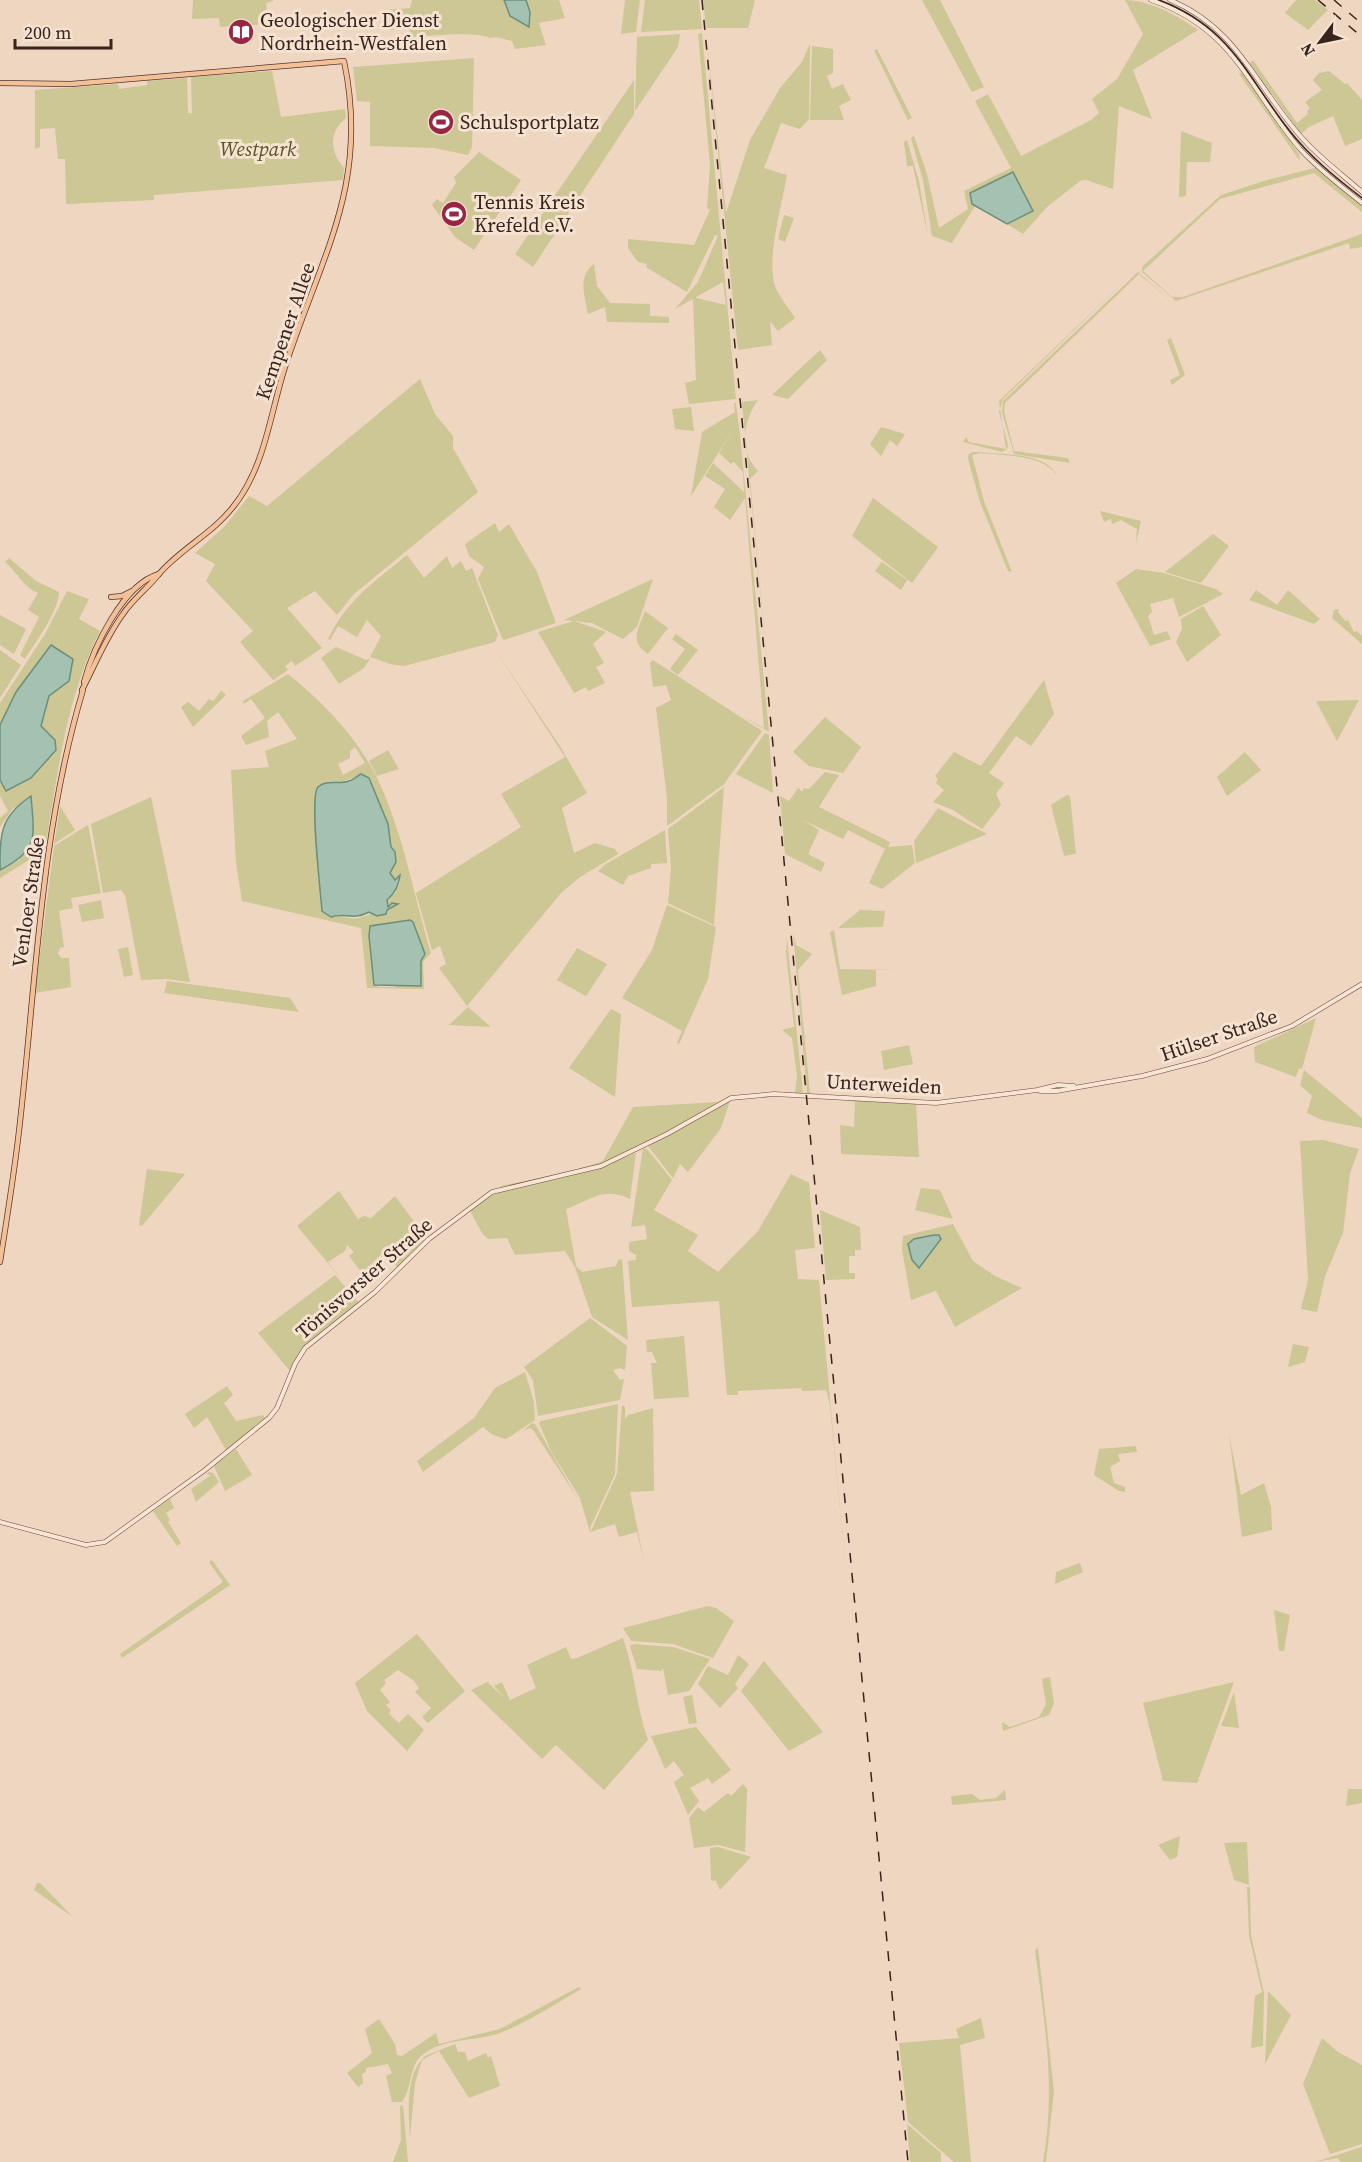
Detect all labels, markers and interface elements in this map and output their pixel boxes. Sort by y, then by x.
place label: Geologischer Dienst Nordrhein-Westfalen [260,6,447,57]
scale bar [15,12,111,50]
north arrow [1290,12,1350,72]
library icon: Geologischer Dienst Nordrhein-Westfalen [226,17,256,47]
text: 200 m [24,20,71,45]
text: N [1295,39,1320,61]
sports icon: Schulsportplatz [426,107,456,137]
place label: Schulsportplatz [460,108,599,136]
park label: Westpark [220,135,297,163]
place label: Tennis Kreis Krefeld e.V. [474,188,585,239]
sports icon: Tennis Kreis Krefeld e.V. [439,199,469,229]
street label: Kempener Allee [248,258,322,404]
street label: Venloer Straße [5,835,51,969]
street label: Hülser Straße [1157,1002,1281,1068]
street label: Unterweiden [825,1067,943,1101]
street label: Tönisvorster Straße [290,1211,438,1345]

